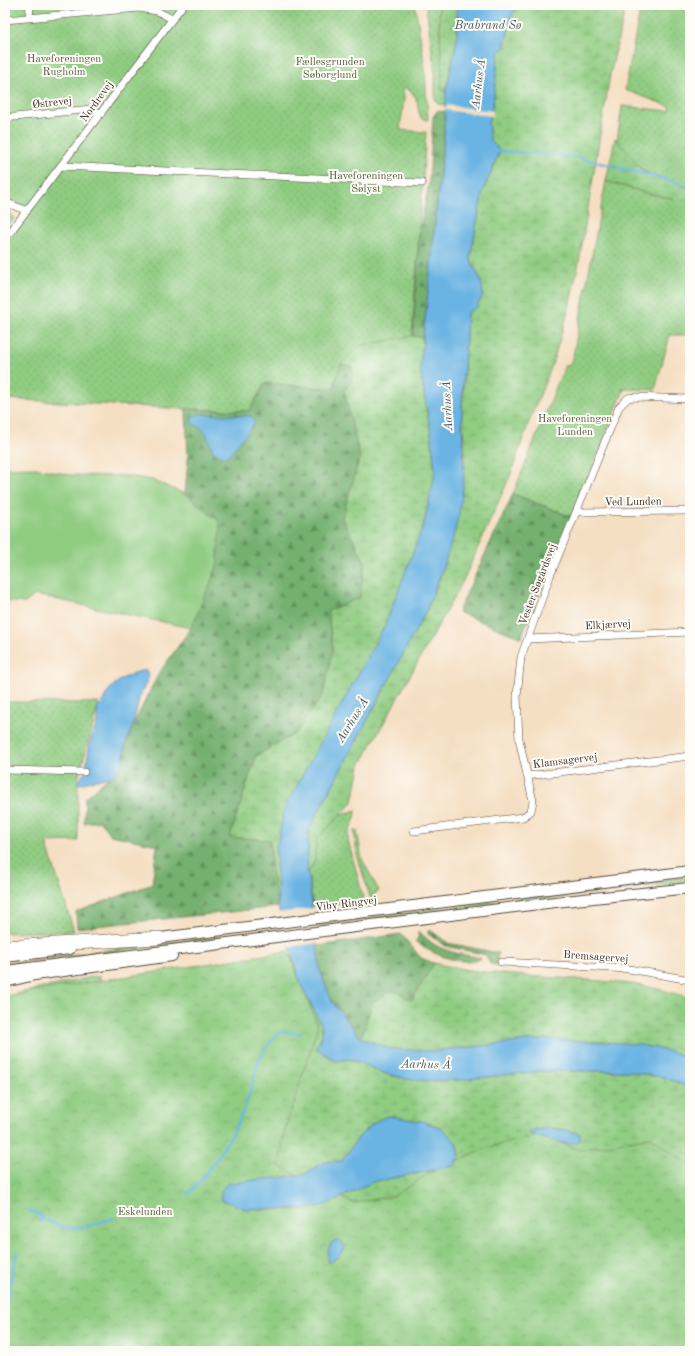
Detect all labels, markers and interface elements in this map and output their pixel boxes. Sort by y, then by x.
water label: Brabrand Sø [454,20,522,32]
park label: Haveforeningen Rugholm [27,54,101,78]
park label: Fællesgrunden Søborglund [295,57,365,81]
water label: Aarhus Å [466,58,488,111]
street label: Nordrevej [79,79,116,124]
street label: Østrevej [32,96,73,111]
park label: Haveforeningen Sølyst [329,171,403,195]
water label: Aarhus Å [437,381,455,432]
park label: Haveforeningen Lunden [538,414,612,438]
street label: Ved Lunden [604,497,662,508]
street label: Vester Søgårdsvej [518,542,559,627]
street label: Elkjærvej [585,619,631,632]
water label: Aarhus Å [331,694,371,746]
street label: Klamsagervej [532,752,598,771]
street label: Viby Ringvej [315,895,378,914]
street label: Bremsagervej [563,950,629,965]
water label: Aarhus Å [400,1055,451,1071]
park label: Eskelunden [118,1207,172,1218]

